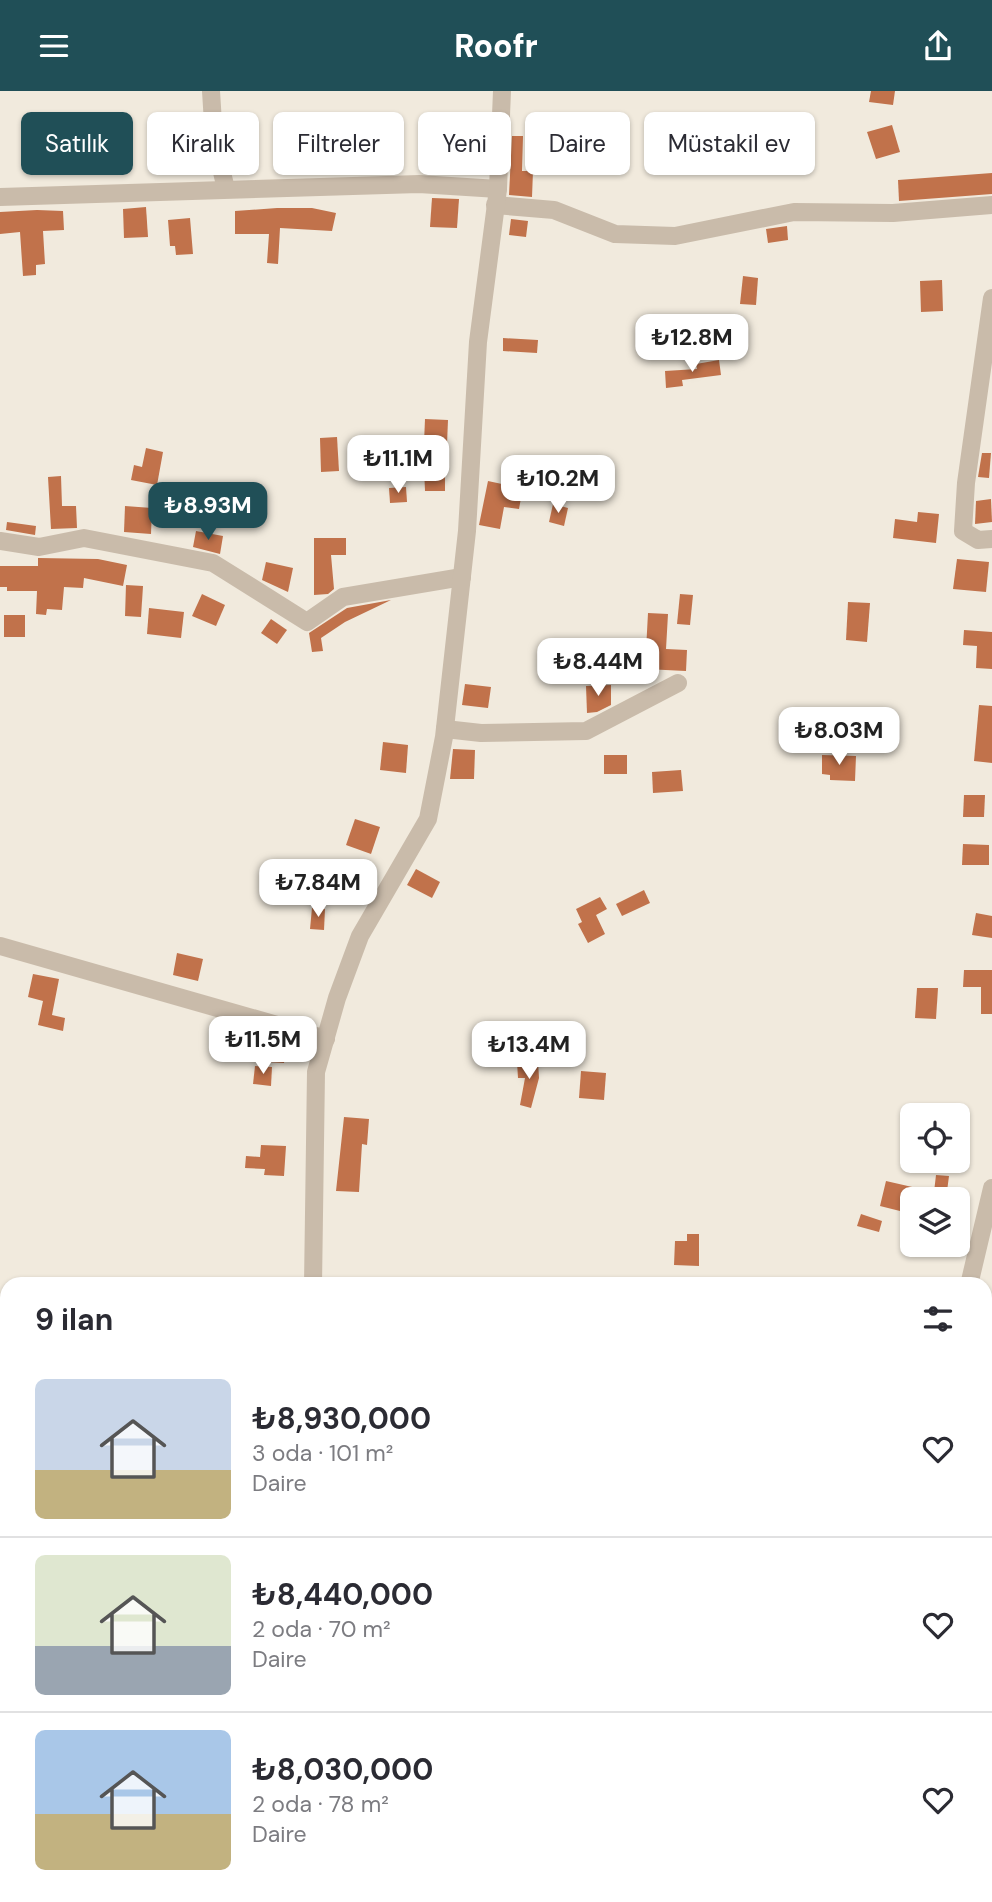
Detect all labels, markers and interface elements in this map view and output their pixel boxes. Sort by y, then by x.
text: Roofr [454,25,538,67]
icon: menu [35,27,73,65]
icon: share [919,27,957,65]
chip: Satılık [21,112,133,175]
chip: Kiralık [147,112,259,175]
chip: Filtreler [273,112,404,175]
chip: Yeni [418,112,511,175]
chip: Daire [525,112,630,175]
chip: Müstakil ev [644,112,815,175]
pin: ₺12.8M [635,315,749,374]
text: ₺12.8M [651,322,733,352]
pin: ₺11.1M [341,435,455,495]
text: ₺11.1M [363,443,433,473]
pin: ₺10.2M [501,455,615,515]
text: ₺10.2M [517,463,599,493]
pin: ₺8.93M [151,483,265,542]
text: ₺8.93M [164,490,252,520]
pin: ₺8.44M [541,639,655,698]
text: ₺8.44M [553,646,643,676]
pin: ₺8.03M [782,707,896,767]
text: ₺8.03M [795,715,883,745]
pin: ₺7.84M [261,859,375,919]
text: ₺7.84M [275,867,361,897]
pin: ₺11.5M [206,1017,320,1076]
pin: ₺13.4M [472,1021,586,1081]
text: ₺11.5M [225,1024,301,1054]
text: ₺13.4M [488,1029,570,1059]
map controls [900,1103,970,1257]
button: locate [900,1103,970,1173]
button: layers [900,1187,970,1257]
text: 9 ilan [35,1300,113,1339]
icon: filters [919,1300,957,1338]
text: ₺8,930,000 [252,1399,431,1438]
icon: home [91,1407,175,1491]
icon: heart [919,1430,957,1468]
text: 3 oda · 101 m² [252,1438,393,1468]
text: Daire [252,1468,307,1498]
text: ₺8,440,000 [252,1575,433,1614]
icon: home [91,1583,175,1667]
icon: heart [919,1606,957,1644]
text: 2 oda · 70 m² [252,1614,391,1644]
text: Daire [252,1644,307,1674]
text: ₺8,030,000 [252,1750,433,1789]
icon: home [91,1758,175,1842]
icon: heart [919,1781,957,1819]
text: 2 oda · 78 m² [252,1789,389,1819]
text: Daire [252,1819,307,1849]

